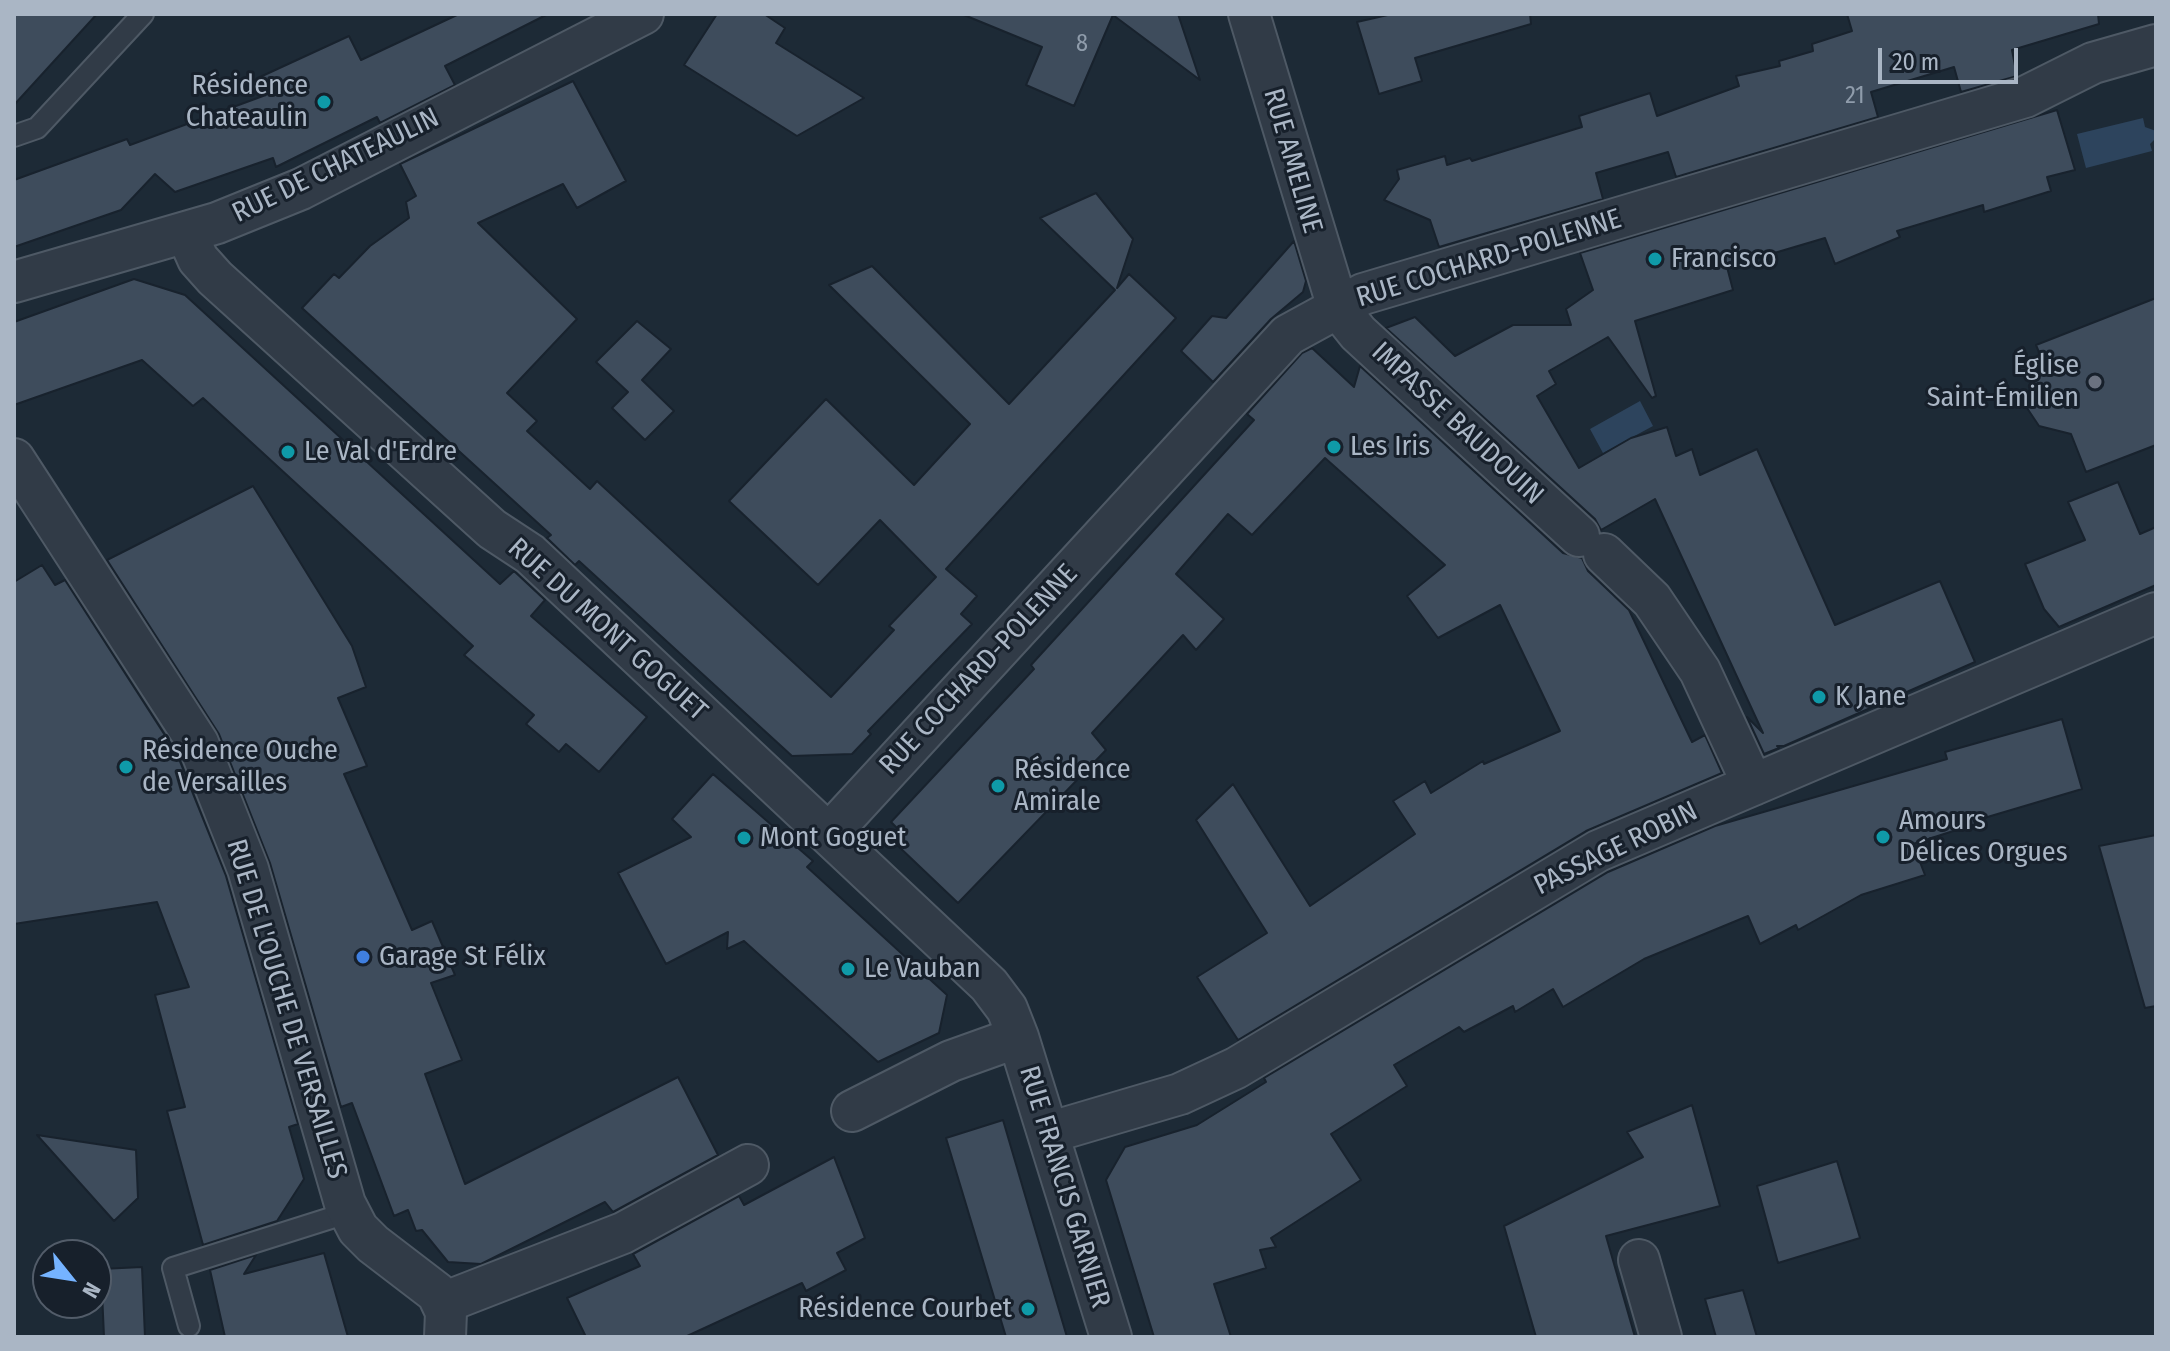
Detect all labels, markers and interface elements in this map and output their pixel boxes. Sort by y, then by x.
house number: 8 [1076,30,1088,58]
scale bar [1882,32,2022,82]
text: 20 m [1892,48,1939,76]
place label: Résidence Chateaulin [186,69,308,135]
house number: 21 [1845,82,1865,110]
street label: RUE AMELINE [1255,85,1329,237]
marker: Résidence Chateaulin [315,93,333,111]
street label: RUE DE CHATEAULIN [227,101,445,231]
street label: RUE COCHARD-POLENNE [1353,203,1625,315]
place label: Francisco [1671,242,1777,276]
marker: Francisco [1646,250,1664,268]
street label: IMPASSE BAUDOUIN [1364,336,1550,512]
place label: Église Saint-Émilien [1927,349,2079,415]
marker: Église Saint-Émilien [2086,373,2104,391]
place label: Les Iris [1350,430,1430,464]
place label: Le Val d'Erdre [304,435,457,469]
marker: Les Iris [1325,438,1343,456]
marker: Le Val d'Erdre [279,443,297,461]
street label: RUE DU MONT GOGUET [500,532,714,728]
street label: RUE COCHARD-POLENNE [873,558,1085,782]
place label: K Jane [1835,680,1906,714]
marker: K Jane [1810,688,1828,706]
place label: Résidence Ouche de Versailles [142,734,338,800]
place label: Résidence Amirale [1014,753,1131,819]
marker: Résidence Ouche de Versailles [117,758,135,776]
marker: Résidence Amirale [989,777,1007,795]
street label: PASSAGE ROBIN [1529,795,1703,903]
place label: Amours Délices Orgues [1899,804,2068,870]
place label: Mont Goguet [760,821,906,855]
marker: Amours Délices Orgues [1874,828,1892,846]
marker: Mont Goguet [735,829,753,847]
street label: RUE DE L'OUCHE DE VERSAILLES [218,835,354,1183]
place label: Garage St Félix [379,940,546,974]
marker: Garage St Félix [354,948,372,966]
place label: Le Vauban [864,952,981,986]
marker: Le Vauban [839,960,857,978]
street label: RUE FRANCIS GARNIER [1011,1062,1117,1312]
north arrow [32,1239,112,1319]
text: N [76,1278,106,1303]
place label: Résidence Courbet [798,1292,1012,1326]
marker: Résidence Courbet [1019,1300,1037,1318]

